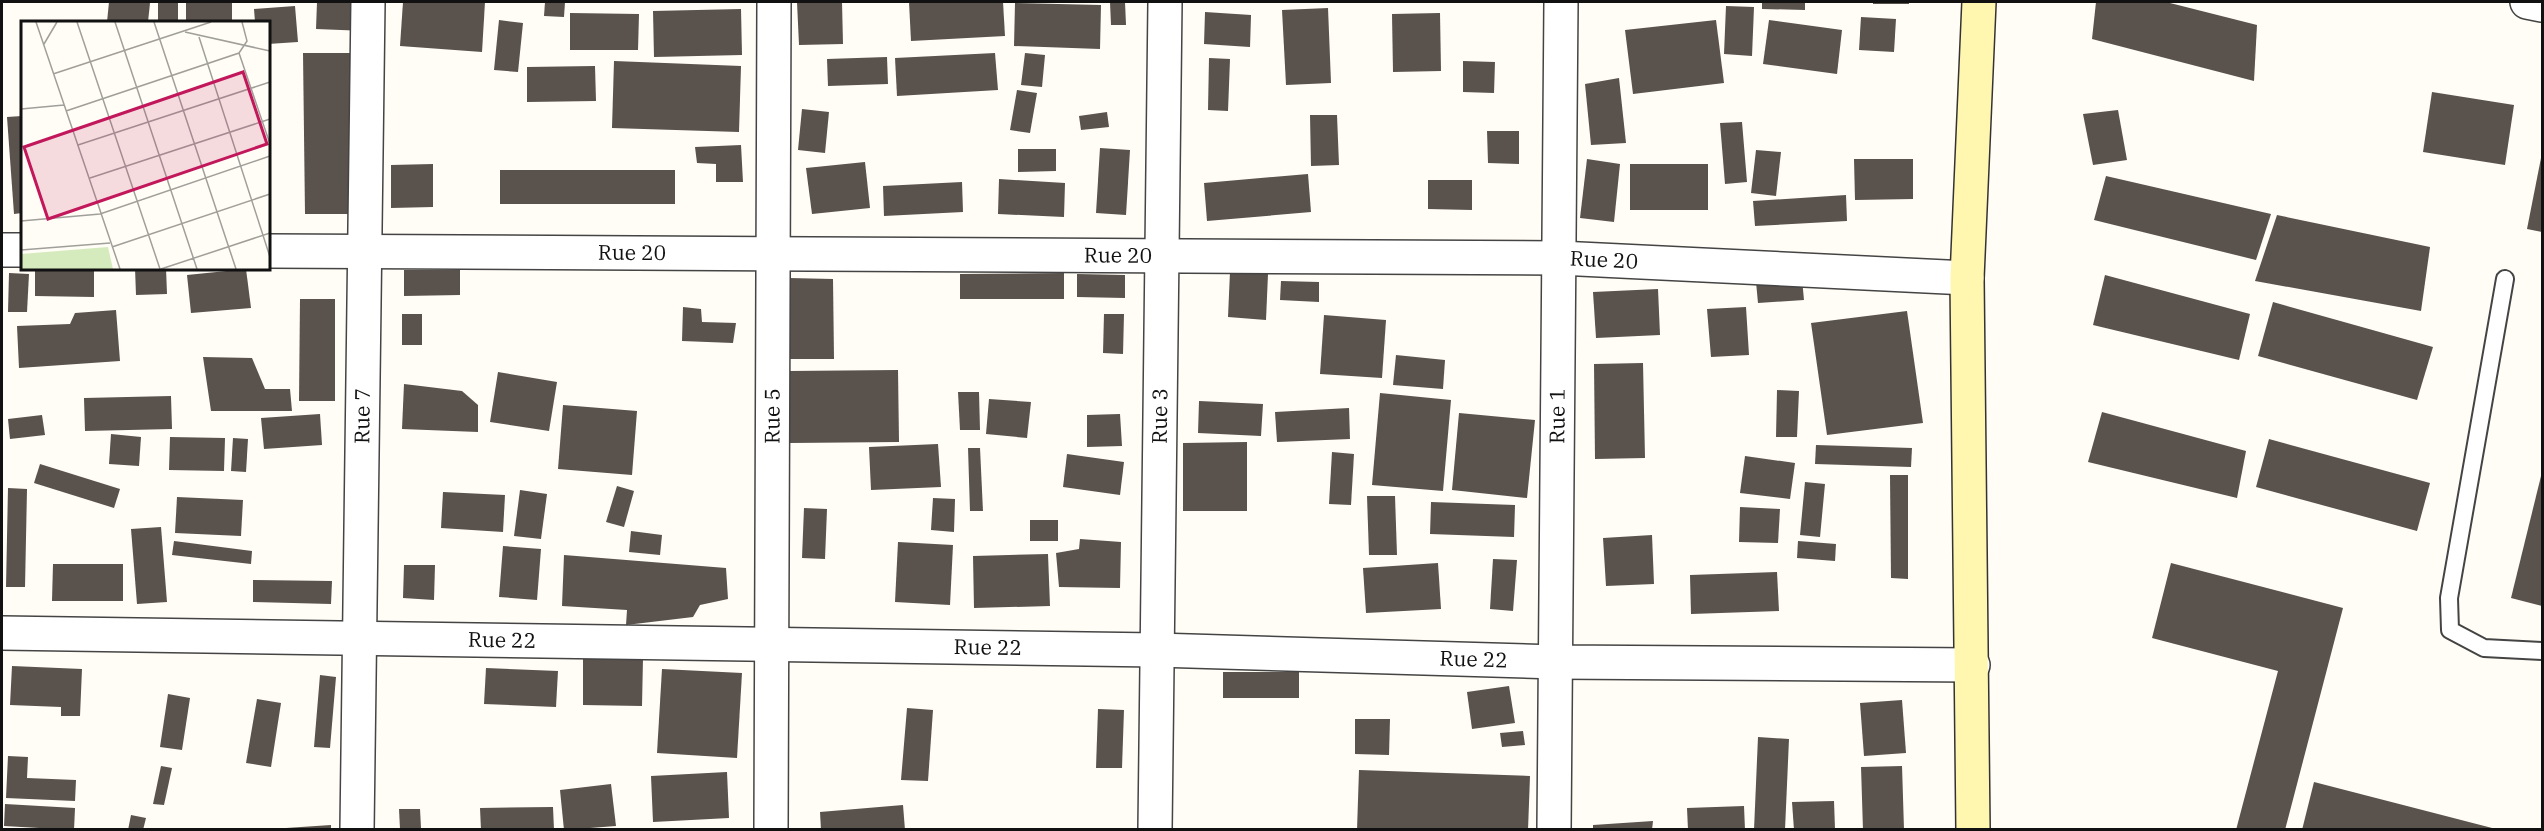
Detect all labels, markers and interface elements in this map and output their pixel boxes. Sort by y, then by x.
inset map [21,21,270,270]
street label: Rue 20 [598,238,666,266]
street label: Rue 20 [1084,240,1152,269]
street label: Rue 20 [1569,244,1639,275]
street label: Rue 7 [347,388,376,444]
street label: Rue 5 [757,388,786,444]
street label: Rue 3 [1145,388,1173,444]
street label: Rue 1 [1542,388,1571,444]
street label: Rue 22 [468,625,536,654]
street label: Rue 22 [954,632,1022,661]
street label: Rue 22 [1439,644,1508,674]

